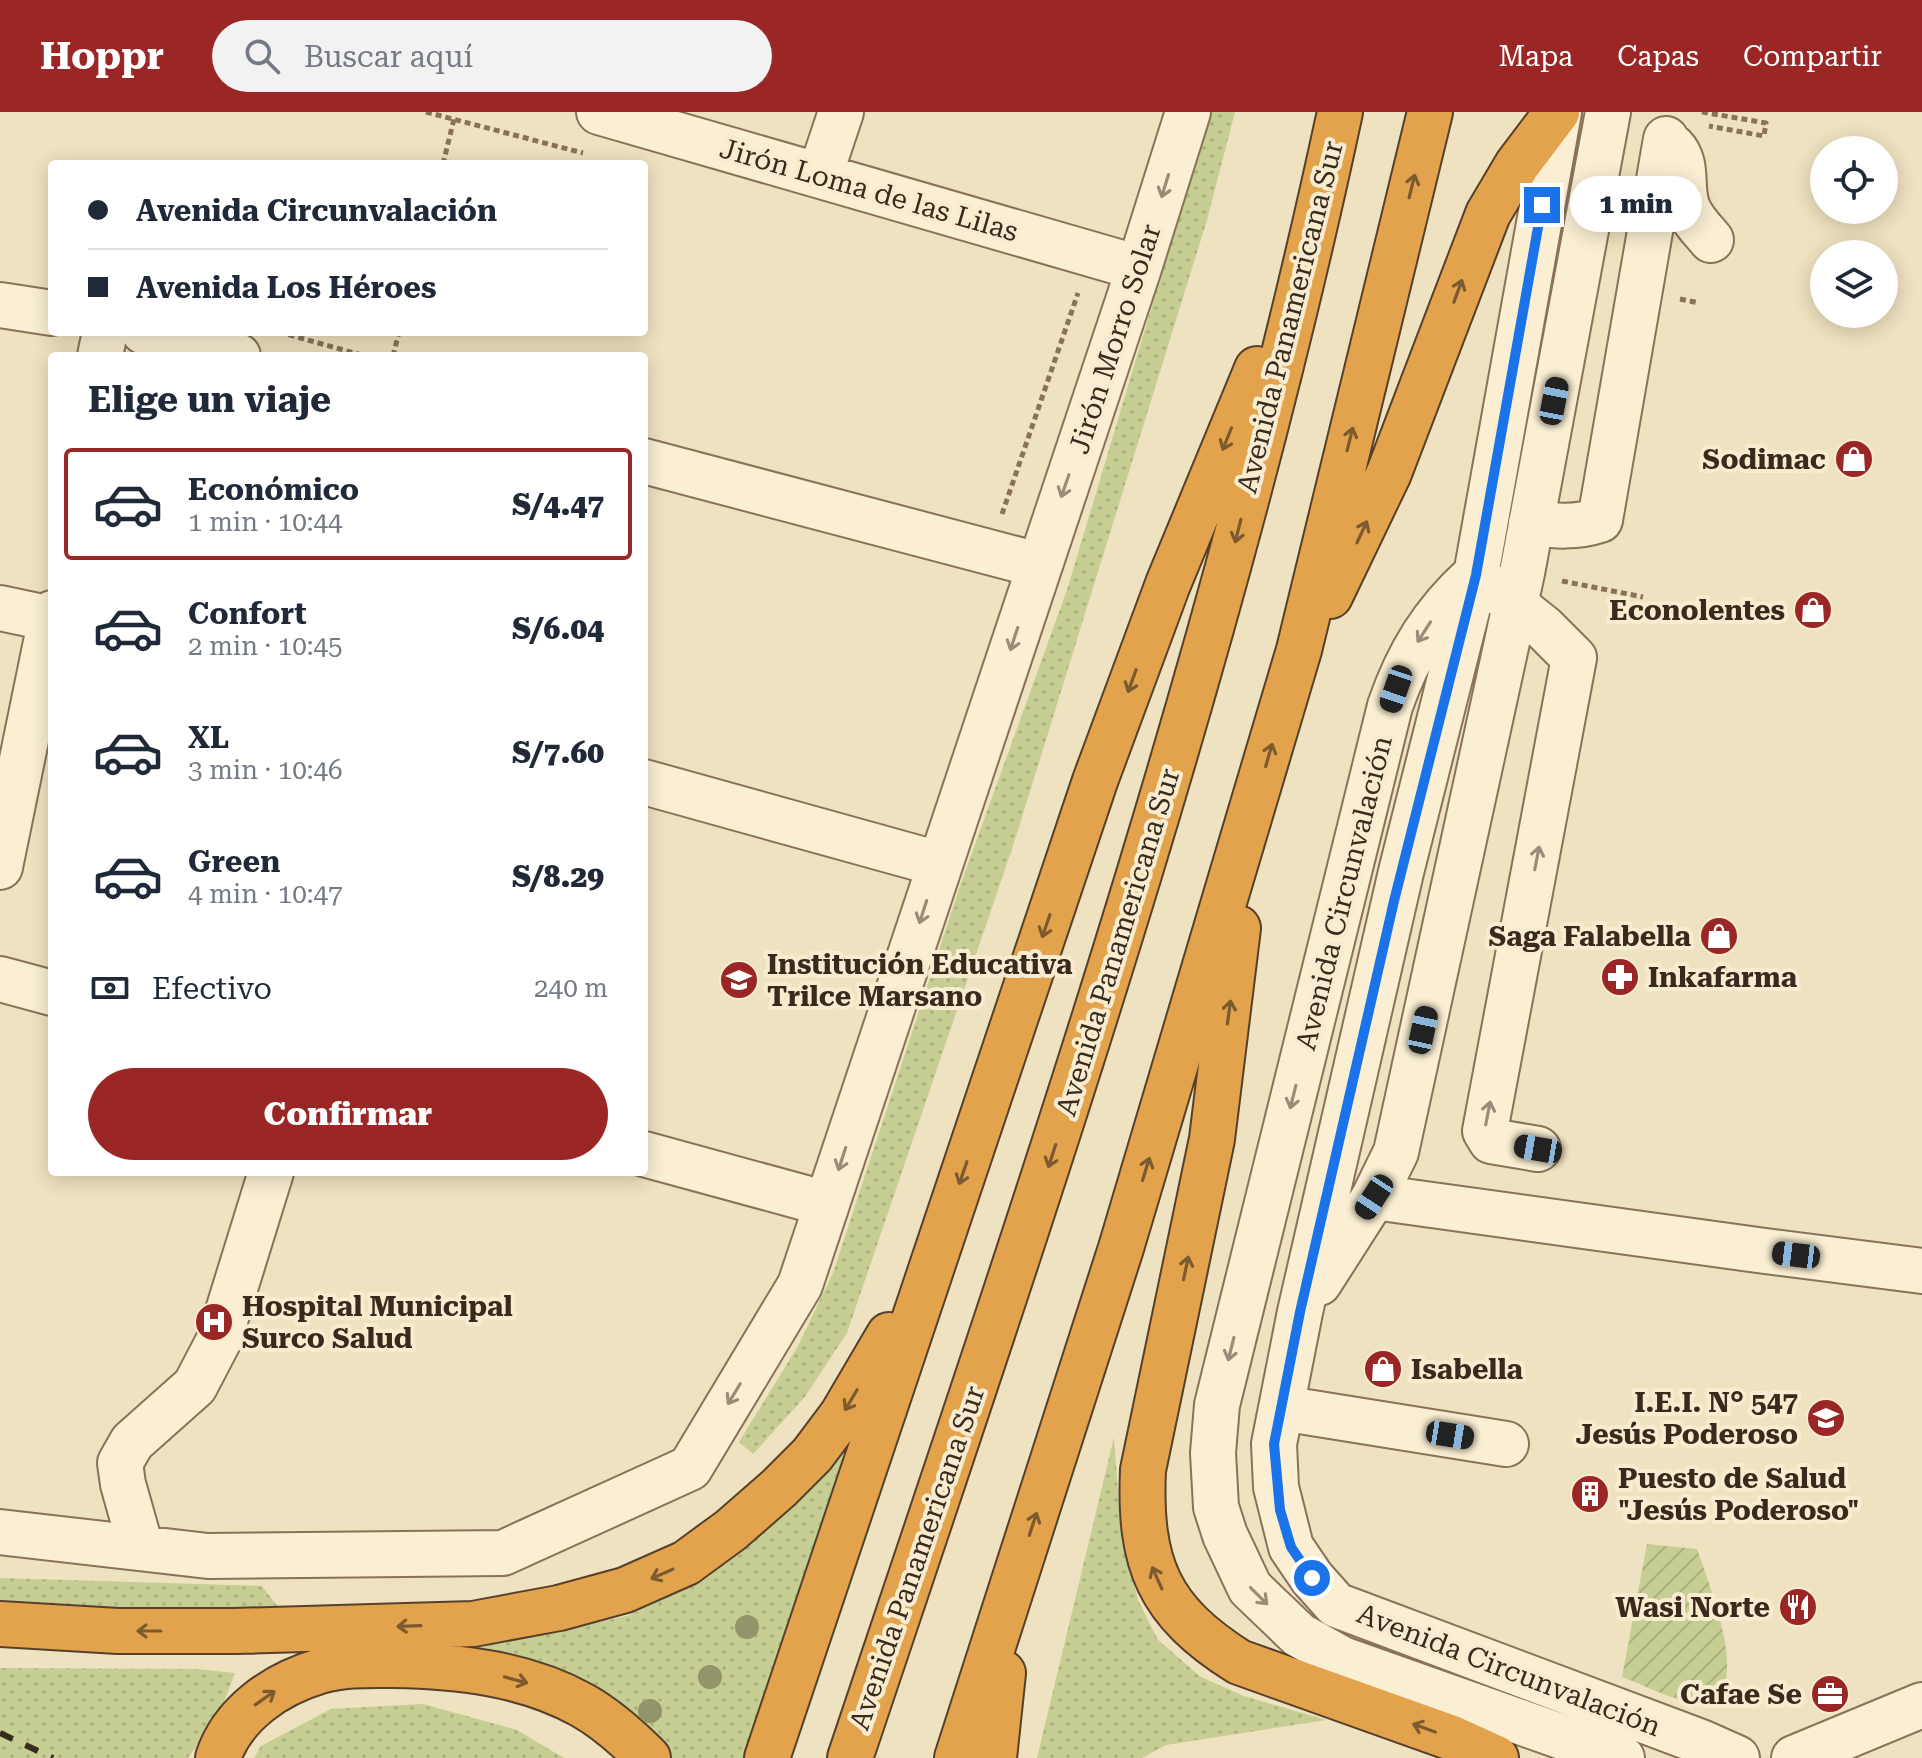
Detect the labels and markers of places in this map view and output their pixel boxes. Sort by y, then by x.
shop icon: Sodimac [1833,438,1875,480]
place label: Sodimac [1702,443,1826,476]
shop icon: Econolentes [1792,589,1834,631]
place label: Econolentes [1609,594,1785,627]
shop icon: Saga Falabella [1698,915,1740,957]
place label: Saga Falabella [1488,920,1692,953]
place label: Institución Educativa Trilce Marsano [767,948,1073,1013]
pharmacy icon: Inkafarma [1599,956,1641,998]
school or university icon: Institución Educativa Trilce Marsano [718,959,760,1001]
place label: Inkafarma [1648,961,1798,994]
place label: Hospital Municipal Surco Salud [242,1290,513,1355]
hospital icon: Hospital Municipal Surco Salud [193,1301,235,1343]
shop icon: Isabella [1362,1348,1404,1390]
place label: Isabella [1411,1353,1524,1386]
place label: I.E.I. N° 547 Jesús Poderoso [1576,1386,1798,1451]
school or university icon: I.E.I. N° 547 Jesús Poderoso [1805,1397,1847,1439]
place label: Puesto de Salud "Jesús Poderoso" [1618,1462,1859,1527]
building icon: Puesto de Salud "Jesús Poderoso" [1569,1473,1611,1515]
restaurant icon: Wasi Norte [1777,1586,1819,1628]
place label: Wasi Norte [1615,1591,1770,1624]
office icon: Cafae Se [1809,1673,1851,1715]
place label: Cafae Se [1680,1678,1802,1711]

